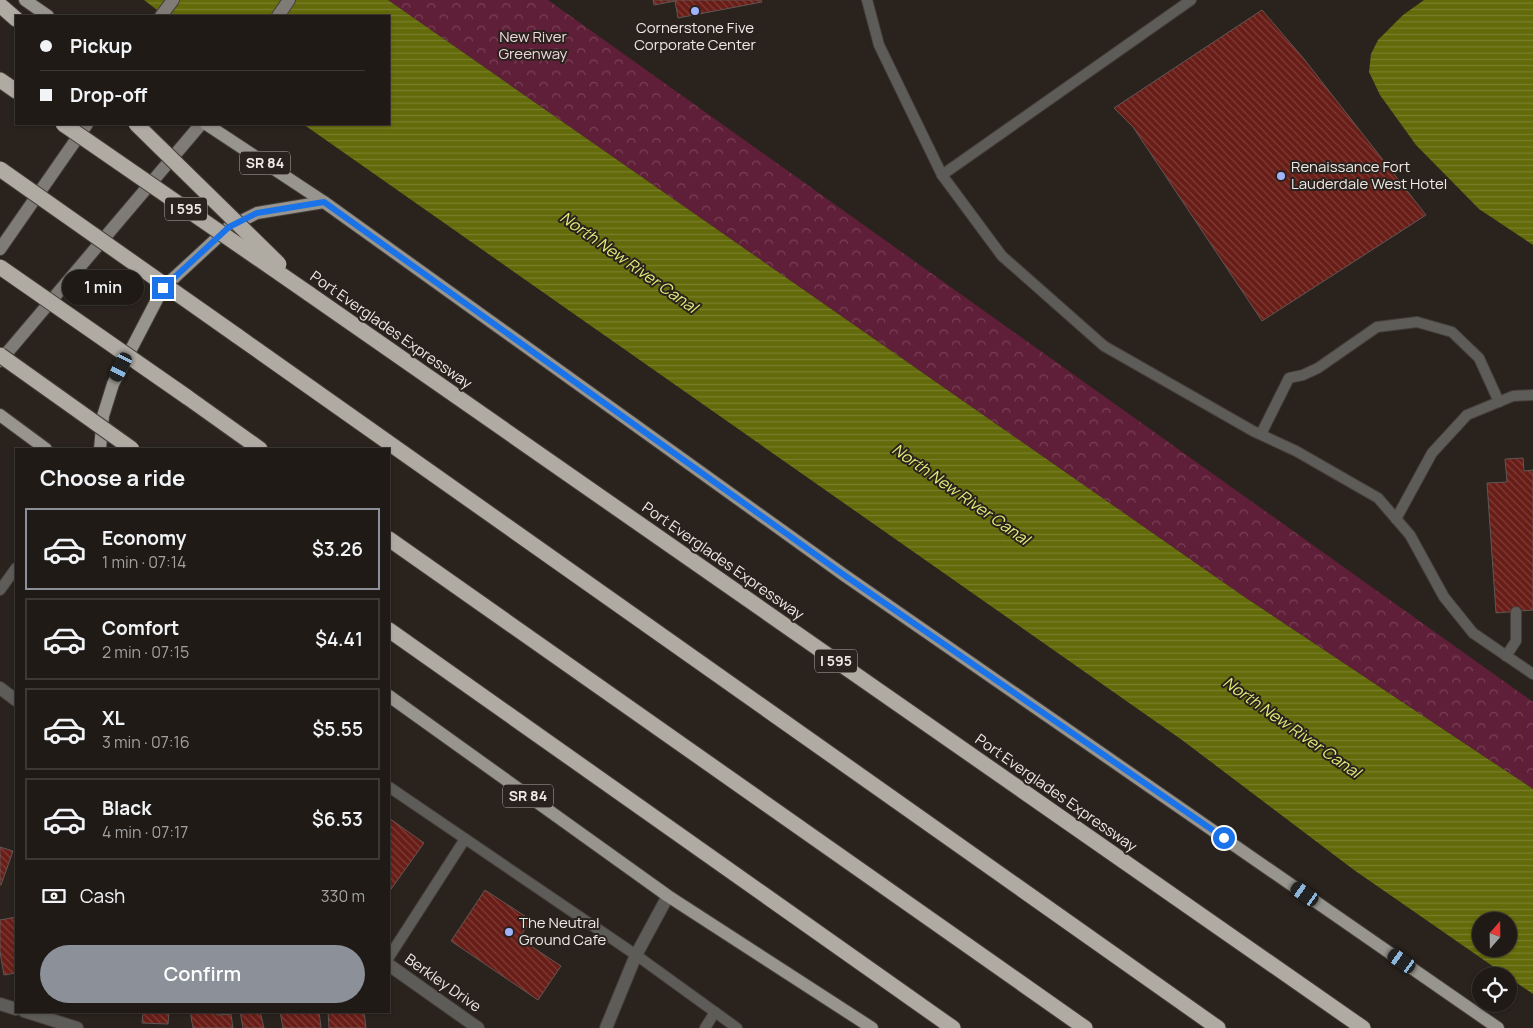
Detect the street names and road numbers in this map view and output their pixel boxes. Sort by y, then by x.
road number: SR 84 [240,152,290,174]
road number: I 595 [165,198,207,220]
street label: Port Everglades Expressway [306,266,476,394]
street label: Port Everglades Expressway [638,497,808,625]
road number: I 595 [815,649,857,672]
street label: Port Everglades Expressway [971,729,1141,857]
road number: SR 84 [503,784,553,808]
street label: Berkley Drive [401,948,486,1017]

